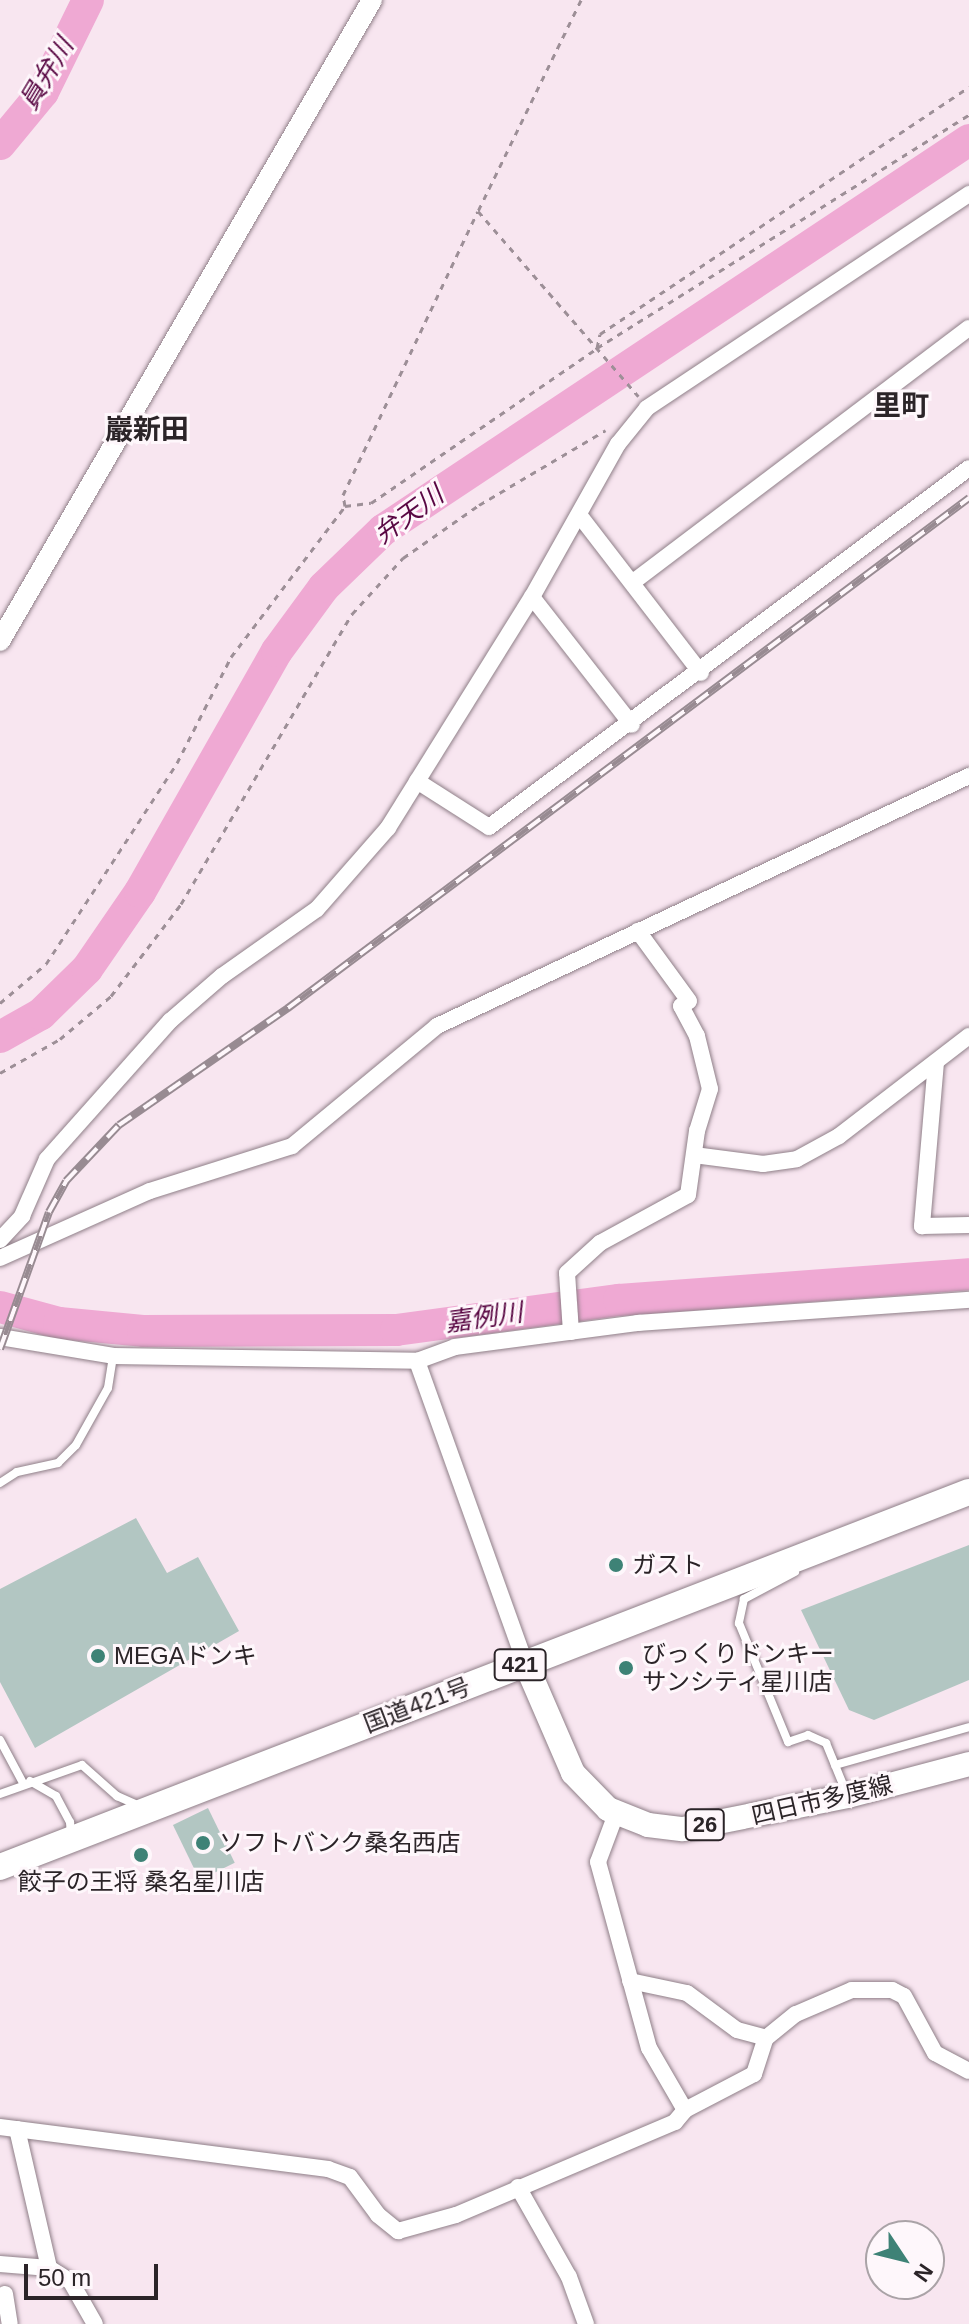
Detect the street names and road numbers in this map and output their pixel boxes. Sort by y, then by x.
road number: 421 [492,1647,548,1683]
street label: 国道421号 [360,1671,474,1739]
street label: 四日市多度線 [749,1770,895,1830]
road number: 26 [683,1807,727,1843]

